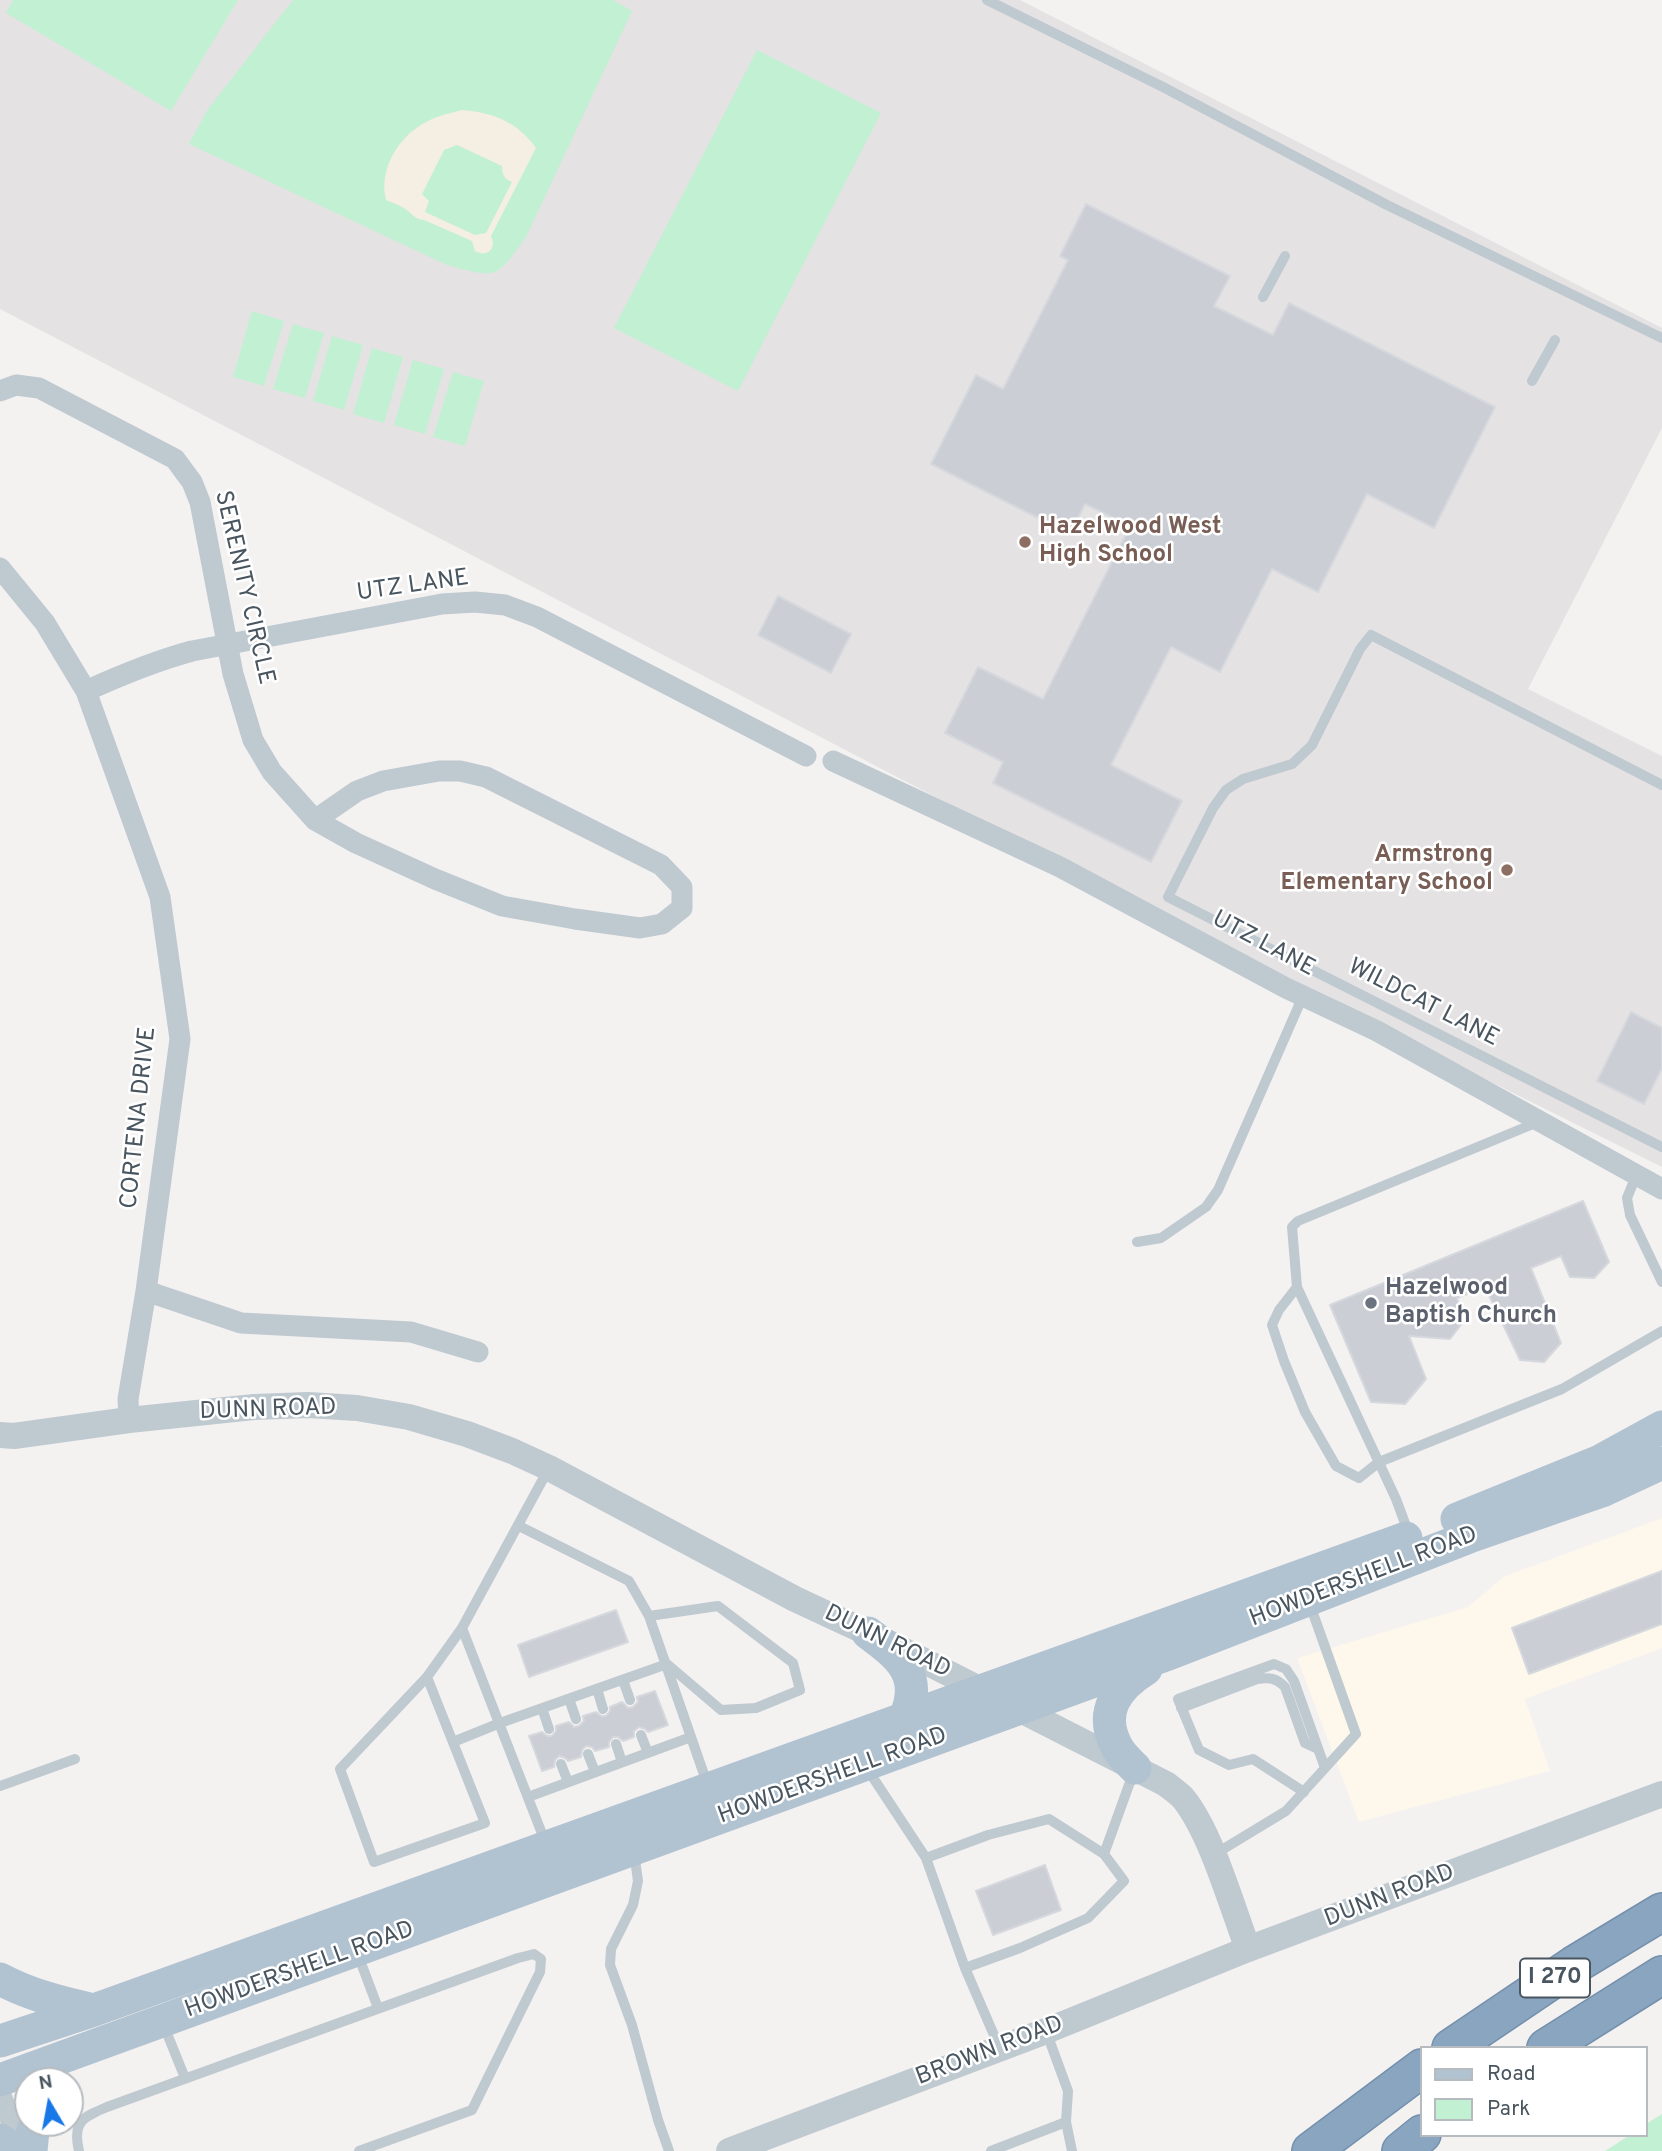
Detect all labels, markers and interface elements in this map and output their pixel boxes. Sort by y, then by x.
street label: SERENITY CIRCLE [207,488,279,688]
place label: Hazelwood West High School [1039,514,1221,570]
marker: Hazelwood West High School [1017,534,1033,550]
street label: UTZ LANE [355,565,471,609]
place label: Armstrong Elementary School [1281,842,1493,898]
marker: Armstrong Elementary School [1499,862,1515,878]
street label: UTZ LANE [1206,906,1320,984]
street label: WILDCAT LANE [1343,954,1503,1054]
street label: CORTENA DRIVE [116,1025,164,1211]
place label: Hazelwood Baptish Church [1385,1275,1557,1331]
marker: Hazelwood Baptish Church [1363,1295,1379,1311]
street label: DUNN ROAD [199,1394,337,1428]
street label: HOWDERSHELL ROAD [1246,1521,1482,1635]
street label: DUNN ROAD [819,1600,955,1686]
street label: HOWDERSHELL ROAD [714,1722,952,1832]
street label: DUNN ROAD [1321,1859,1459,1935]
street label: HOWDERSHELL ROAD [181,1916,419,2026]
road number: I 270 [1520,1958,1590,1997]
street label: BROWN ROAD [912,2011,1068,2093]
legend [1420,2046,1648,2137]
text: Road [1487,2061,1536,2088]
north arrow [14,2067,84,2137]
text: N [37,2070,55,2096]
text: Park [1487,2096,1530,2123]

